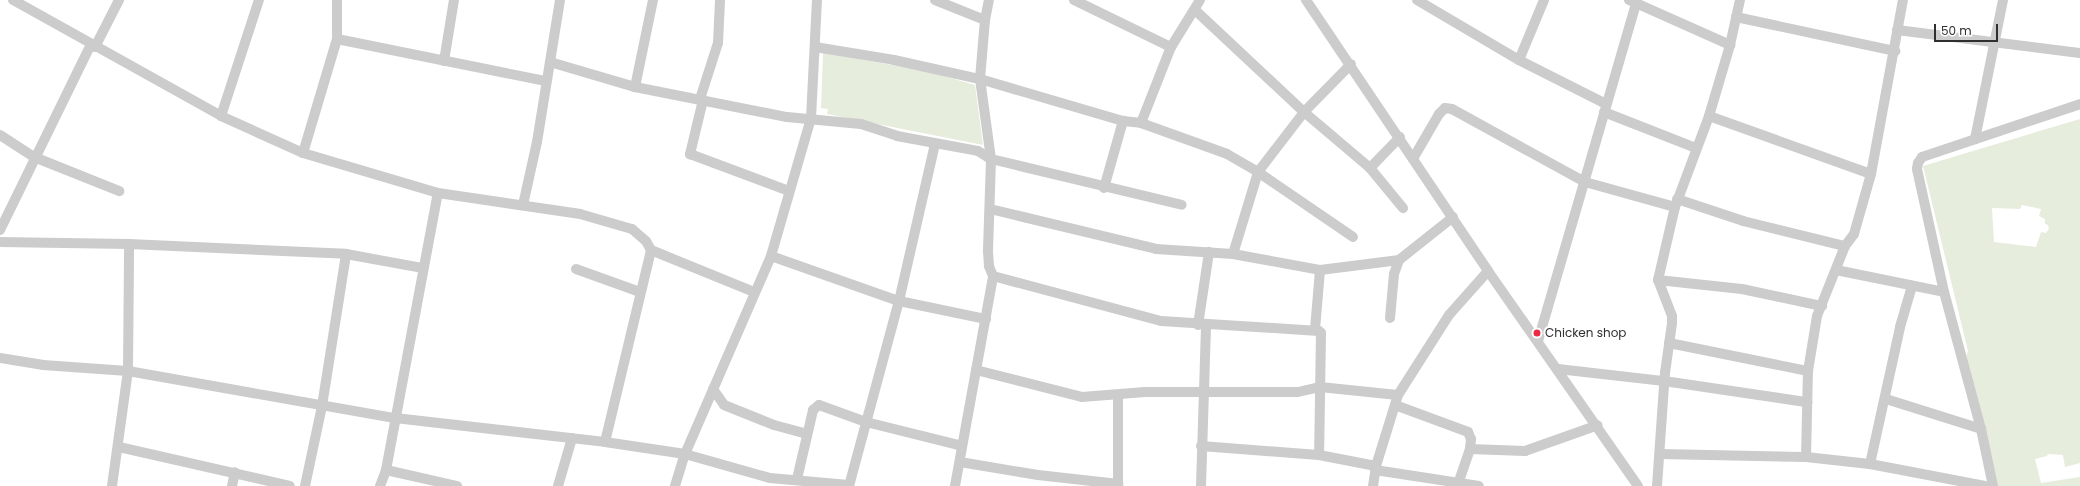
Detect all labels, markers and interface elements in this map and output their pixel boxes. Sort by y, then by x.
scale bar [1936,16,2000,42]
text: 50 m [1941,22,1972,39]
place label: Chicken shop [1545,326,1626,340]
marker: Chicken shop [1532,328,1542,338]

